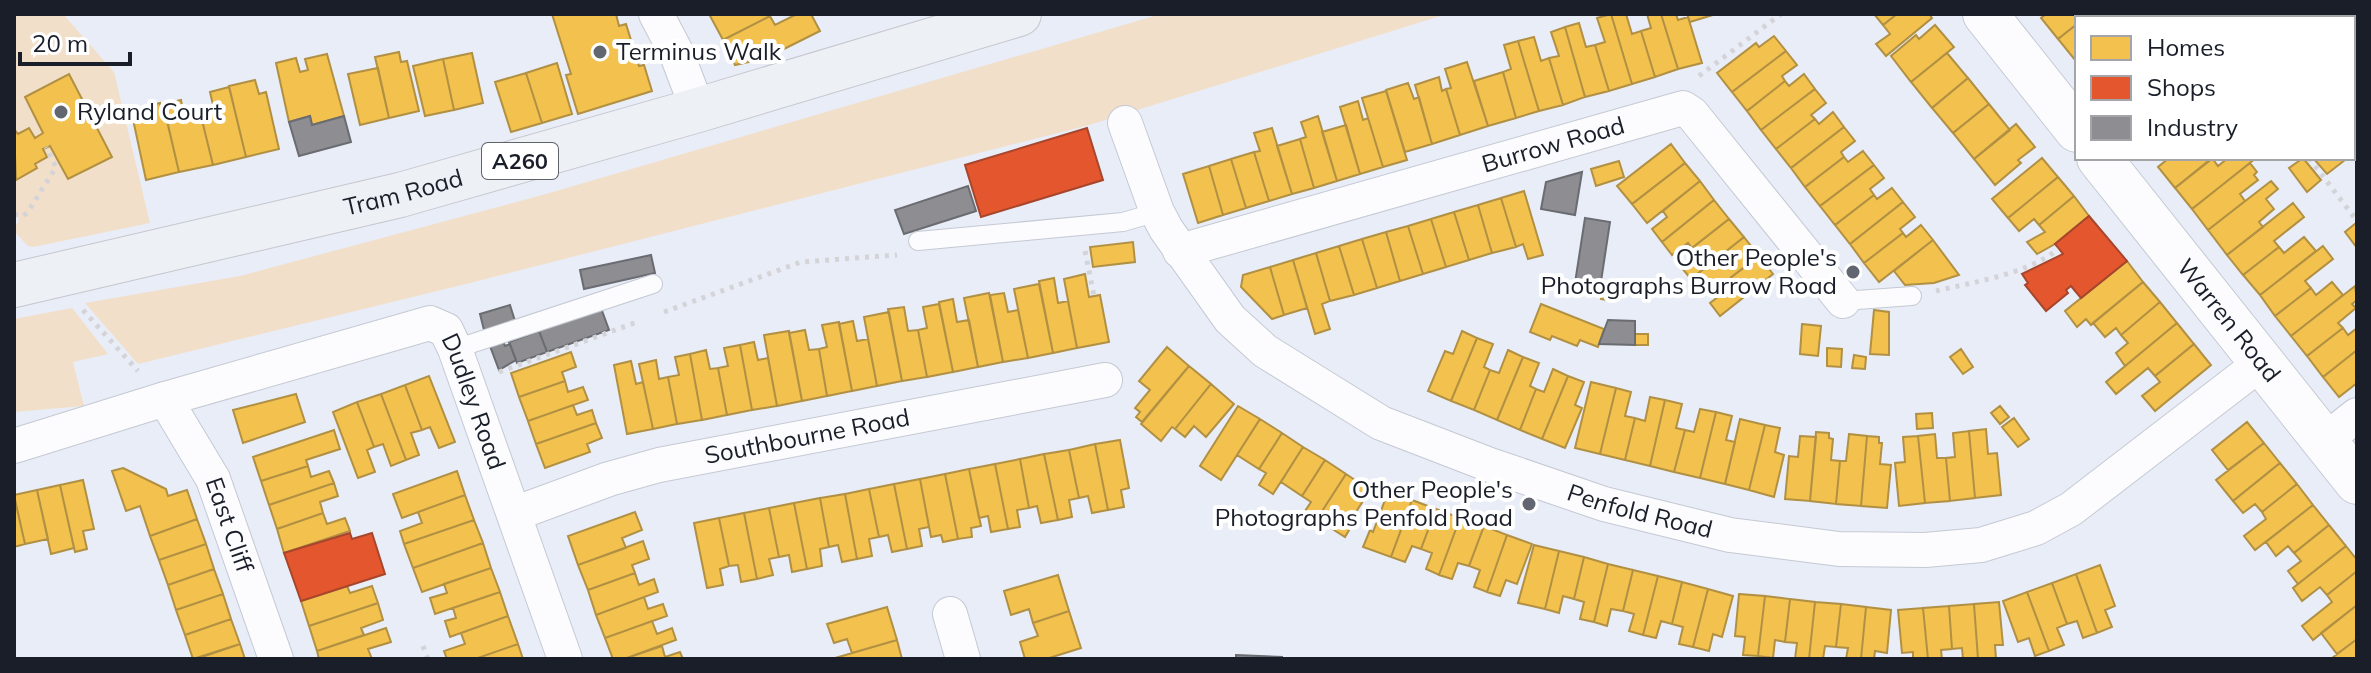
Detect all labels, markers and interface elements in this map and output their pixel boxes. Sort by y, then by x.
scale bar [20,16,130,66]
legend [2075,16,2355,160]
text: 20 m [32,28,88,58]
text: Homes [2147,32,2225,62]
place label: Terminus Walk [616,36,782,66]
marker: Terminus Walk [591,43,609,61]
text: Shops [2147,72,2216,102]
place label: Ryland Court [77,96,222,126]
marker: Ryland Court [52,103,70,121]
street label: Burrow Road [1478,109,1628,178]
text: Industry [2147,112,2238,142]
road number: A260 [482,143,558,179]
street label: Tram Road [341,162,466,222]
place label: Other People's Photographs Burrow Road [1541,242,1837,300]
street label: Warren Road [2171,252,2288,388]
marker: Other People's Photographs Burrow Road [1844,263,1862,281]
street label: Dudley Road [436,328,513,473]
street label: Southbourne Road [702,402,912,470]
street label: East Cliff [200,473,261,577]
place label: Other People's Photographs Penfold Road [1215,474,1513,532]
street label: Penfold Road [1564,477,1716,544]
marker: Other People's Photographs Penfold Road [1520,495,1538,513]

